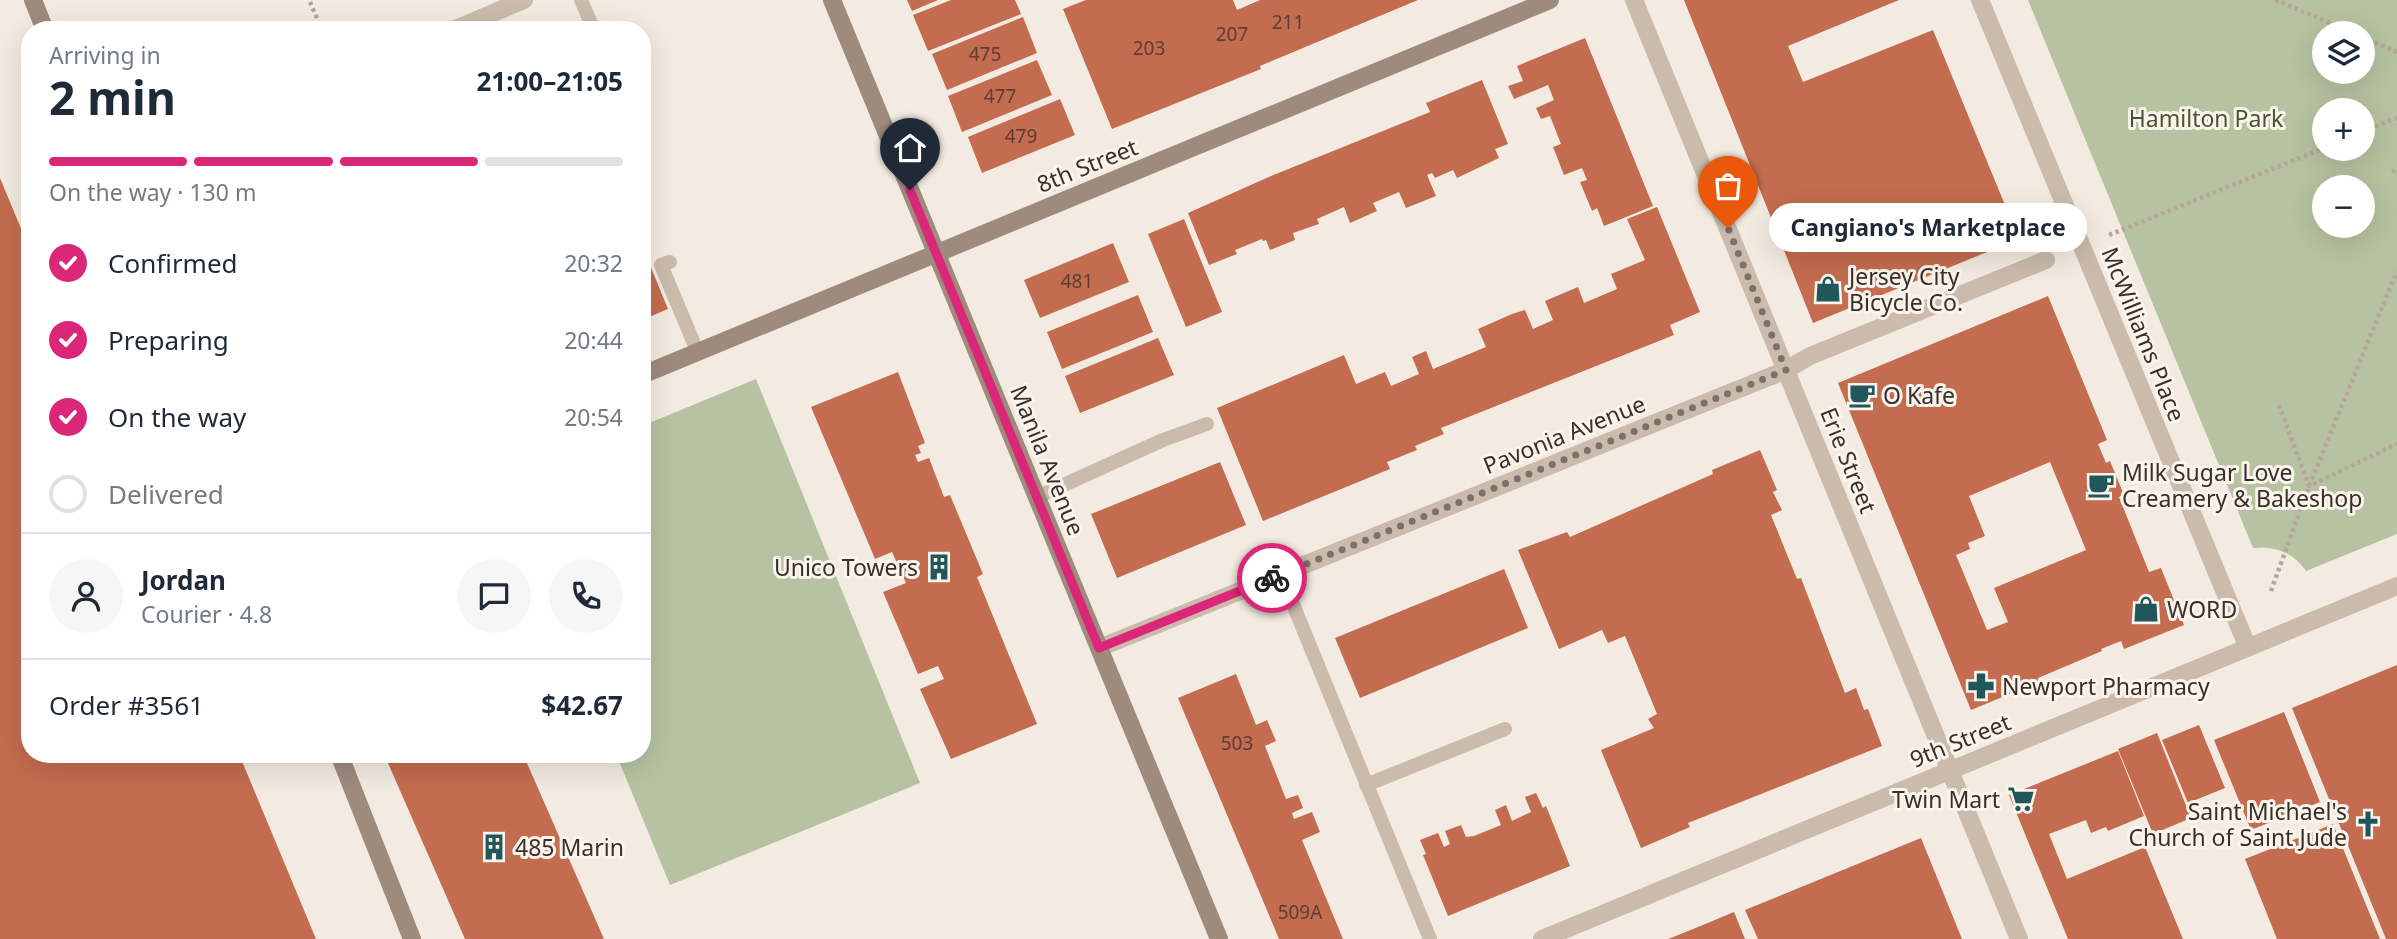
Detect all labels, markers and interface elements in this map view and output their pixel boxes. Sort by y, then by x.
house number: 211 [1272,9,1304,35]
house number: 207 [1216,21,1248,47]
map controls [2312,21,2375,238]
button: layers [2312,21,2375,84]
house number: 203 [1133,35,1165,61]
text: Arriving in [49,39,161,71]
house number: 475 [969,41,1001,67]
text: 21:00–21:05 [476,63,623,99]
text: 2 min [49,66,176,128]
house number: 477 [984,83,1016,109]
button: + [2312,98,2375,161]
park label: Hamilton Park [2129,102,2284,134]
pin [880,118,940,190]
house number: 479 [1005,123,1037,149]
icon: home [891,129,929,167]
street label: 8th Street [1032,130,1142,200]
pin [1698,156,1758,228]
icon: bag [1709,167,1747,205]
button: − [2312,175,2375,238]
text: On the way · 130 m [49,176,256,208]
callout: Cangiano's Marketplace [1770,204,2088,252]
text: Cangiano's Marketplace [1790,211,2066,243]
street label: McWilliams Place [2094,242,2194,426]
icon: check [49,244,87,282]
text: Confirmed [108,245,238,281]
text: 20:32 [564,247,623,279]
place label: Jersey City Bicycle Co. [1847,260,1963,318]
house number: 481 [1061,268,1093,294]
shop icon: Jersey City Bicycle Co. [1813,274,1843,304]
icon: check [49,321,87,359]
text: Preparing [108,322,229,358]
text: 20:44 [564,324,623,356]
place label: O Kafe [1883,379,1955,411]
street label: Manila Avenue [1003,380,1093,540]
cafe icon: O Kafe [1847,380,1877,410]
street label: Pavonia Avenue [1478,387,1650,481]
icon: check [49,398,87,436]
text: On the way [108,399,246,435]
text: 20:54 [564,401,623,433]
street label: Erie Street [1813,402,1885,518]
place label: Milk Sugar Love Creamery & Bakeshop [2122,456,2362,514]
cafe icon: Milk Sugar Love Creamery & Bakeshop [2086,470,2116,500]
text: Delivered [108,476,224,512]
courier [1237,543,1307,613]
place label: Unico Towers [774,551,918,583]
building icon: Unico Towers [924,552,954,582]
button: person [49,559,123,633]
button: chat [457,559,531,633]
button: phone [549,559,623,633]
icon: bike [1253,559,1291,597]
text: Jordan [141,562,226,598]
place label: WORD [2167,593,2237,625]
shop icon: WORD [2131,594,2161,624]
text: Courier · 4.8 [141,598,272,630]
place label: Newport Pharmacy [2002,670,2210,702]
pharmacy icon: Newport Pharmacy [1966,671,1996,701]
text: Order #3561 [49,687,204,723]
text: $42.67 [541,687,623,723]
street label: 9th Street [1905,705,2015,775]
house number: 503 [1221,730,1253,756]
place label: Twin Mart [1892,783,2000,815]
supermarket icon: Twin Mart [2006,784,2036,814]
place label: Saint Michael's Church of Saint Jude [2128,795,2347,853]
church icon: Saint Michael's Church of Saint Jude [2353,809,2383,839]
place label: 485 Marin [515,831,624,863]
building icon: 485 Marin [479,832,509,862]
house number: 509A [1278,899,1323,925]

